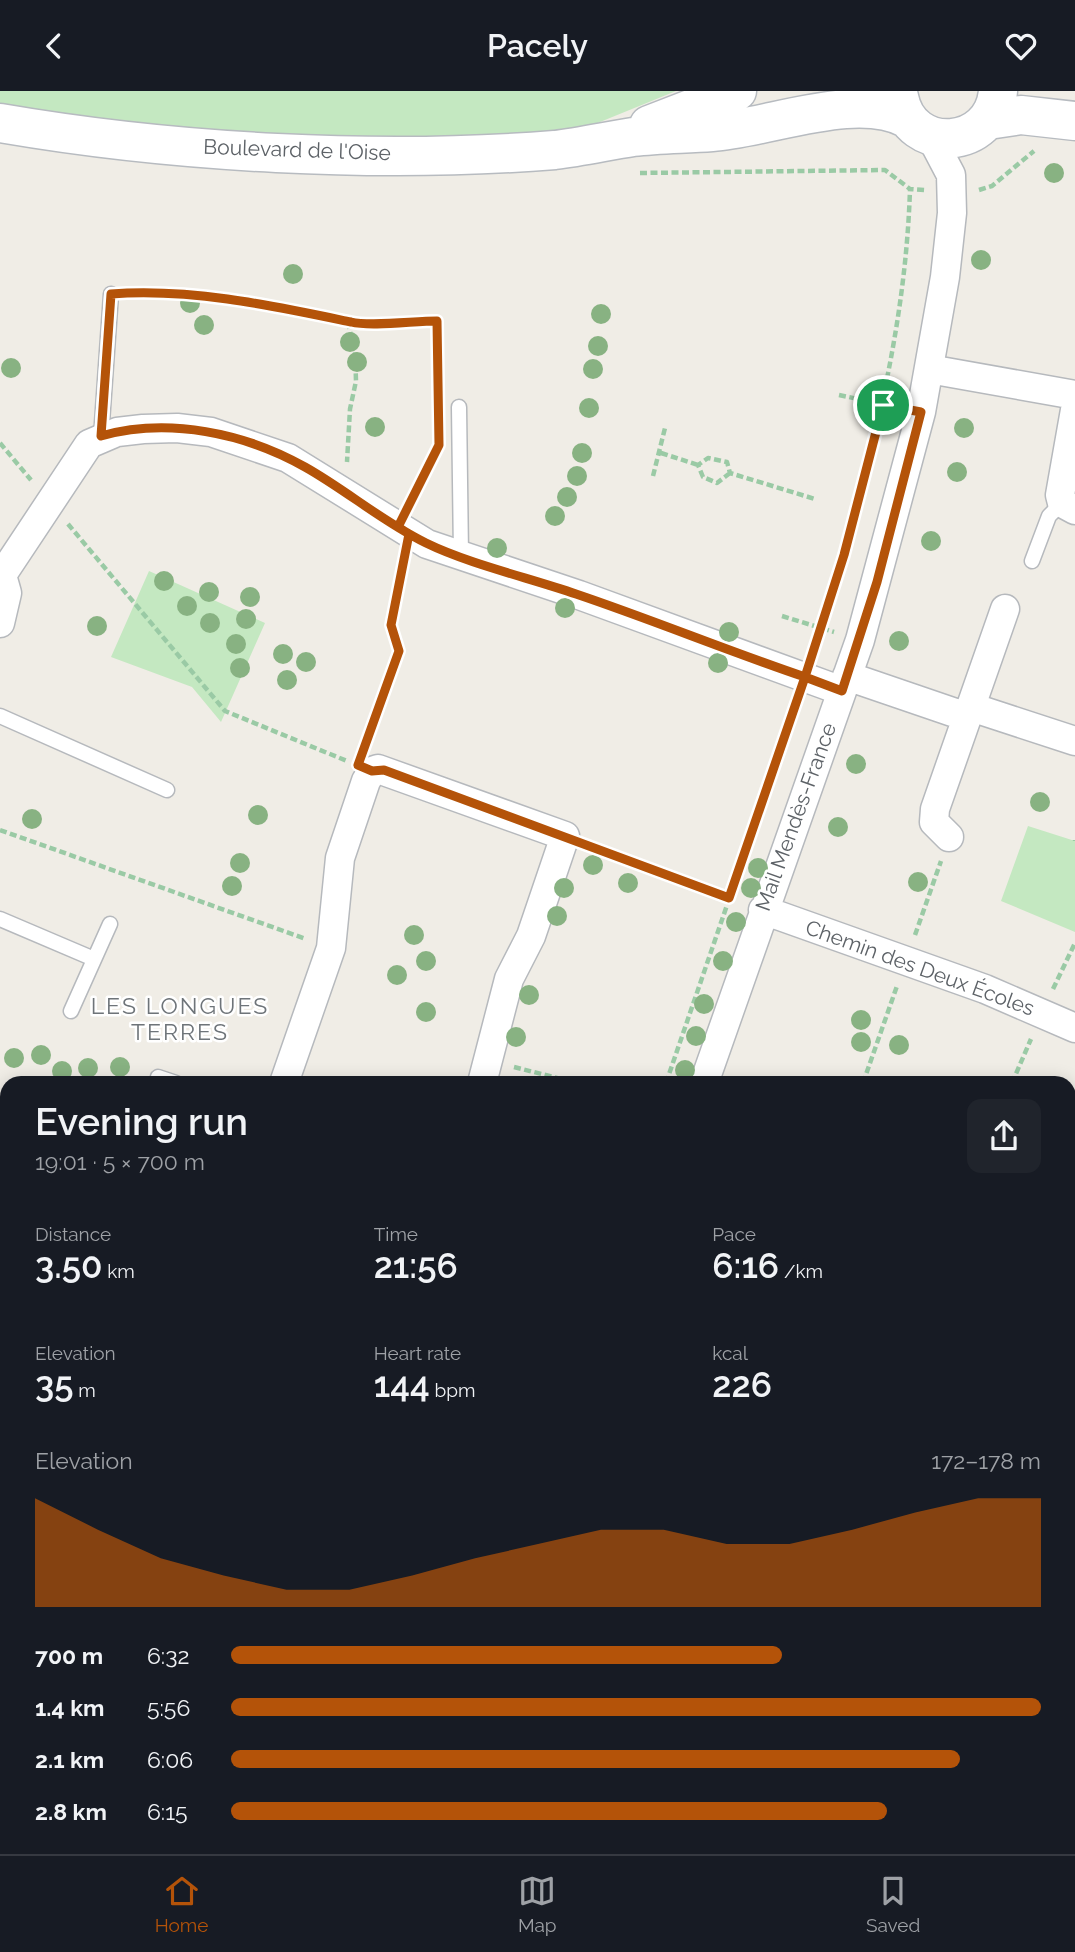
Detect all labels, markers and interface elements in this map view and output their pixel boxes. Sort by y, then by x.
icon: back [35,27,73,65]
text: Pacely [487,27,588,64]
icon: heart [1002,27,1040,65]
street label: Boulevard de l'Oise [203,134,391,165]
pin [853,375,913,435]
icon: arrive [864,386,902,424]
street label: Mail Mendès-France [750,719,841,914]
street label: Chemin des Deux Écoles [802,914,1038,1021]
district label: LES LONGUES TERRES [91,992,269,1045]
text: Evening run [35,1099,248,1144]
button: share [967,1099,1041,1173]
text: 19:01 · 5 × 700 m [35,1148,205,1175]
text: Distance [35,1223,111,1245]
text: Time [374,1223,418,1245]
text: Pace [712,1223,756,1245]
text: 3.50 [35,1245,102,1286]
text: 21:56 [374,1245,458,1286]
text: 6:16 [712,1245,779,1286]
text: km [102,1260,135,1282]
text: /km [779,1260,823,1282]
text: Elevation [35,1342,116,1364]
text: Heart rate [374,1342,461,1364]
text: kcal [712,1342,748,1364]
text: 35 [35,1364,74,1405]
text: 144 [374,1364,430,1405]
text: 226 [712,1364,772,1405]
text: m [74,1379,96,1401]
text: bpm [430,1379,475,1401]
text: Elevation [35,1447,133,1474]
text: 172–178 m [931,1447,1041,1474]
text: 700 m [35,1642,103,1669]
text: 6:32 [147,1642,189,1669]
text: 1.4 km [35,1694,104,1721]
text: 5:56 [147,1694,190,1721]
text: 2.1 km [35,1746,104,1773]
text: 6:06 [147,1746,193,1773]
text: 2.8 km [35,1798,107,1825]
text: 6:15 [147,1798,188,1825]
tab: Home [155,1872,208,1936]
tab: Map [518,1872,557,1936]
tab: Saved [866,1872,920,1936]

